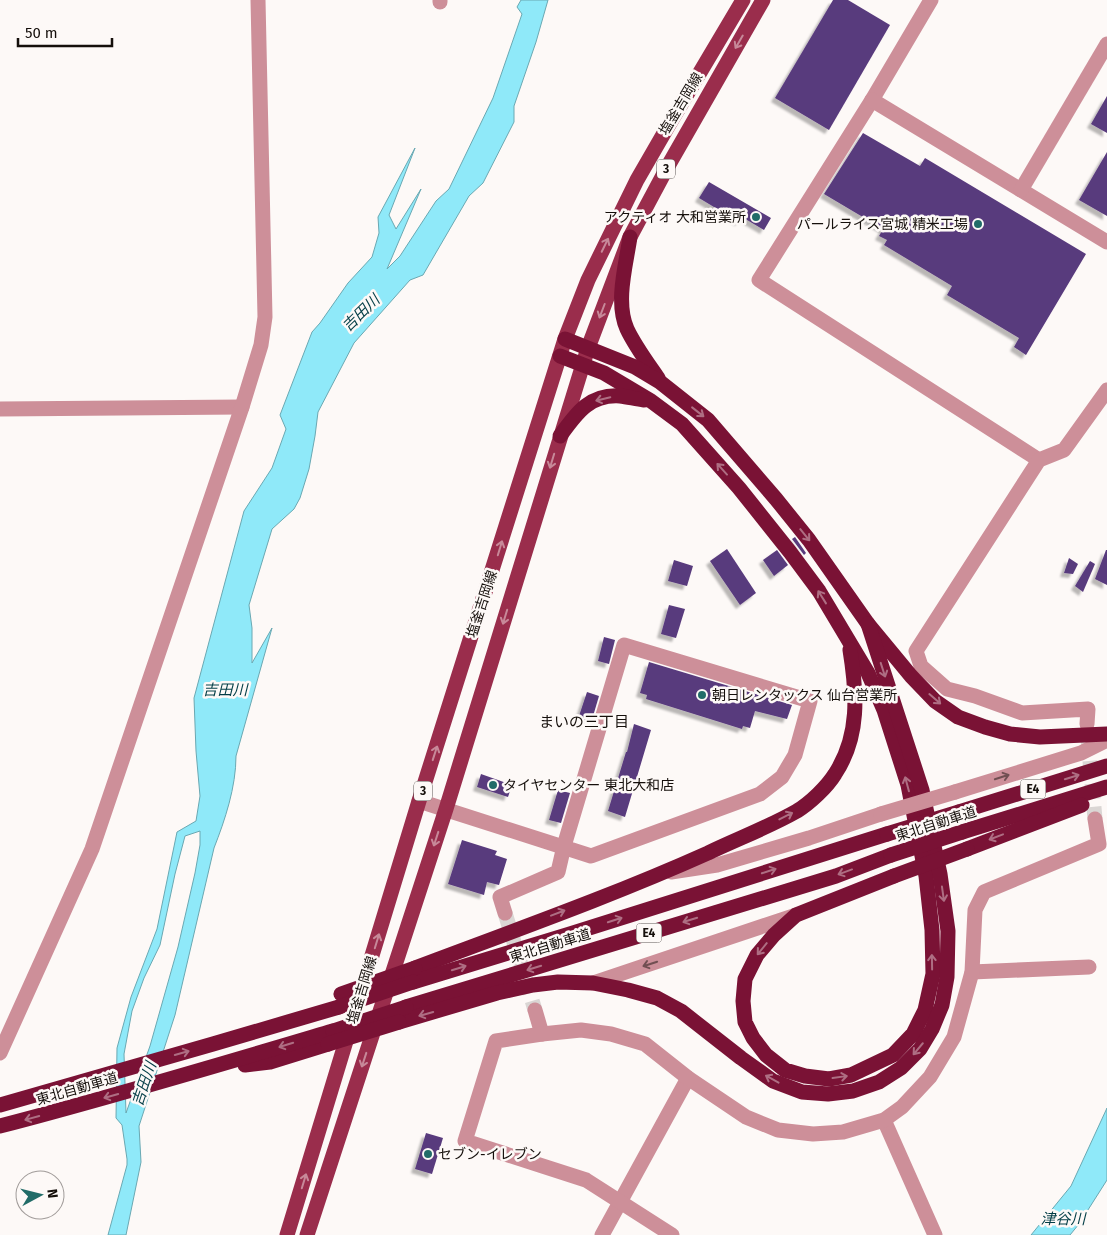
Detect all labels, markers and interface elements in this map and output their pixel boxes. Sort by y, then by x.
scale bar [18,15,111,47]
text: 50 m [25,24,58,42]
one-way arrow [733,35,743,49]
street label: 塩釜吉岡線 [656,70,706,138]
road number: 3 [657,160,675,178]
place label: アクティオ 大和営業所 [604,209,746,226]
marker: アクティオ 大和営業所 [750,211,762,223]
place label: パールライス宮城 精米工場 [797,216,968,233]
marker: パールライス宮城 精米工場 [972,218,984,230]
one-way arrow [600,238,610,253]
water label: 吉田川 [339,290,385,335]
one-way arrow [597,303,606,318]
one-way arrow [595,395,611,404]
one-way arrow [691,407,704,418]
one-way arrow [547,453,557,469]
one-way arrow [716,462,728,475]
one-way arrow [799,528,810,541]
one-way arrow [495,540,505,556]
street label: 塩釜吉岡線 [463,568,501,640]
one-way arrow [817,590,827,604]
one-way arrow [499,609,509,625]
one-way arrow [879,662,888,677]
water label: 吉田川 [202,681,249,699]
place label: 朝日レンタックス 仙台営業所 [712,687,897,704]
marker: 朝日レンタックス 仙台営業所 [696,689,708,701]
one-way arrow [928,694,941,705]
district label: まいの三丁目 [539,713,629,731]
one-way arrow [430,745,440,761]
one-way arrow [1064,771,1080,781]
one-way arrow [993,772,1009,782]
one-way arrow [902,776,912,792]
place label: タイヤセンター 東北大和店 [503,777,674,794]
marker: タイヤセンター 東北大和店 [487,779,499,791]
road number: E4 [1020,780,1046,799]
road number: 3 [414,781,432,800]
street label: 東北自動車道 [893,803,979,845]
one-way arrow [778,811,793,820]
one-way arrow [431,831,441,847]
one-way arrow [989,833,1004,842]
one-way arrow [761,866,777,875]
one-way arrow [838,868,853,877]
one-way arrow [938,886,948,902]
one-way arrow [550,908,565,917]
one-way arrow [606,915,622,925]
one-way arrow [682,916,698,926]
road number: E4 [636,924,662,942]
street label: 東北自動車道 [507,926,593,966]
one-way arrow [372,934,382,950]
one-way arrow [756,942,767,955]
street label: 塩釜吉岡線 [344,954,380,1026]
one-way arrow [928,954,937,970]
one-way arrow [643,959,659,969]
one-way arrow [451,963,467,973]
one-way arrow [527,964,543,973]
one-way arrow [418,1010,434,1020]
one-way arrow [279,1041,295,1050]
one-way arrow [913,1043,924,1056]
one-way arrow [173,1048,189,1058]
one-way arrow [359,1052,368,1067]
water label: 吉田川 [128,1058,160,1108]
street label: 東北自動車道 [34,1069,120,1109]
one-way arrow [832,1072,848,1082]
one-way arrow [766,1074,780,1084]
one-way arrow [103,1092,119,1102]
one-way arrow [24,1114,40,1123]
place label: セブン-イレブン [438,1146,542,1163]
marker: セブン-イレブン [422,1148,434,1160]
north arrow [15,1170,65,1220]
one-way arrow [299,1173,309,1189]
text: N [43,1188,61,1199]
water label: 津谷川 [1040,1210,1087,1228]

